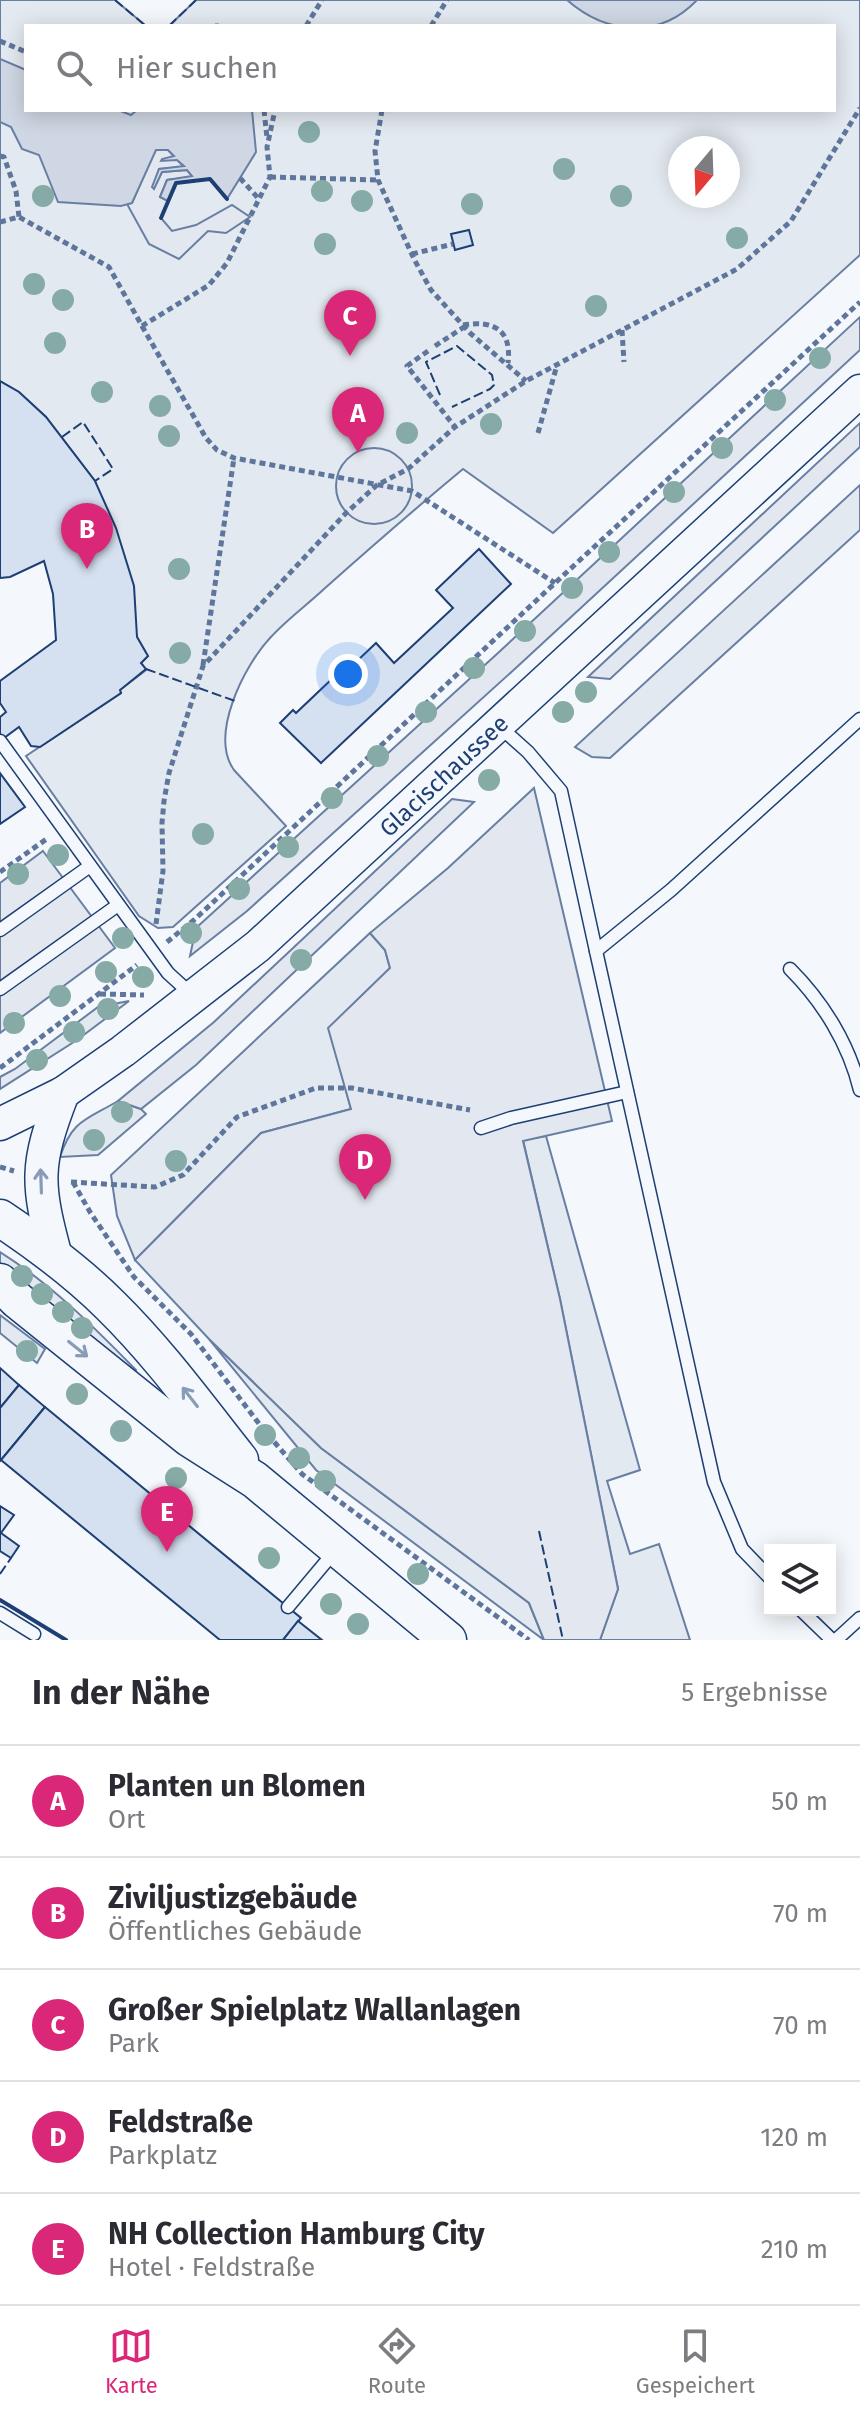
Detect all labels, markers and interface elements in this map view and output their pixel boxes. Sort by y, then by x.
search box [24,24,836,112]
icon: search [52,46,96,90]
text: Hier suchen [116,50,278,86]
north arrow [668,136,740,208]
pin: C [324,290,376,356]
pin: A [332,387,384,453]
pin: B [61,503,113,569]
your location [328,654,368,694]
street label: Glacischaussee [374,709,514,843]
pin: D [339,1134,391,1200]
one-way arrow [33,1168,48,1195]
one-way arrow [67,1340,88,1358]
one-way arrow [181,1387,198,1408]
pin: E [141,1486,193,1552]
map controls [764,1544,836,1616]
button: layers [764,1544,836,1616]
text: In der Nähe [32,1672,210,1713]
text: 5 Ergebnisse [681,1677,828,1708]
text: Planten un Blomen [108,1768,366,1804]
text: A [50,1786,66,1817]
text: 50 m [771,1786,828,1817]
text: Ort [108,1804,145,1835]
text: Ziviljustizgebäude [108,1880,357,1916]
text: B [50,1898,66,1929]
text: 70 m [773,1898,828,1929]
text: Öffentliches Gebäude [108,1916,362,1947]
text: Großer Spielplatz Wallanlagen [108,1992,521,2028]
text: C [51,2010,65,2041]
text: 70 m [773,2010,828,2041]
text: Park [108,2028,159,2059]
text: Feldstraße [108,2104,253,2140]
text: D [50,2122,66,2153]
text: 120 m [760,2122,828,2153]
text: Parkplatz [108,2140,217,2171]
text: NH Collection Hamburg City [108,2216,485,2252]
text: E [51,2234,65,2265]
text: 210 m [761,2234,828,2265]
text: Hotel · Feldstraße [108,2252,315,2283]
tab: Karte [105,2324,158,2399]
tab: Route [368,2324,426,2399]
tab: Gespeichert [636,2324,755,2399]

